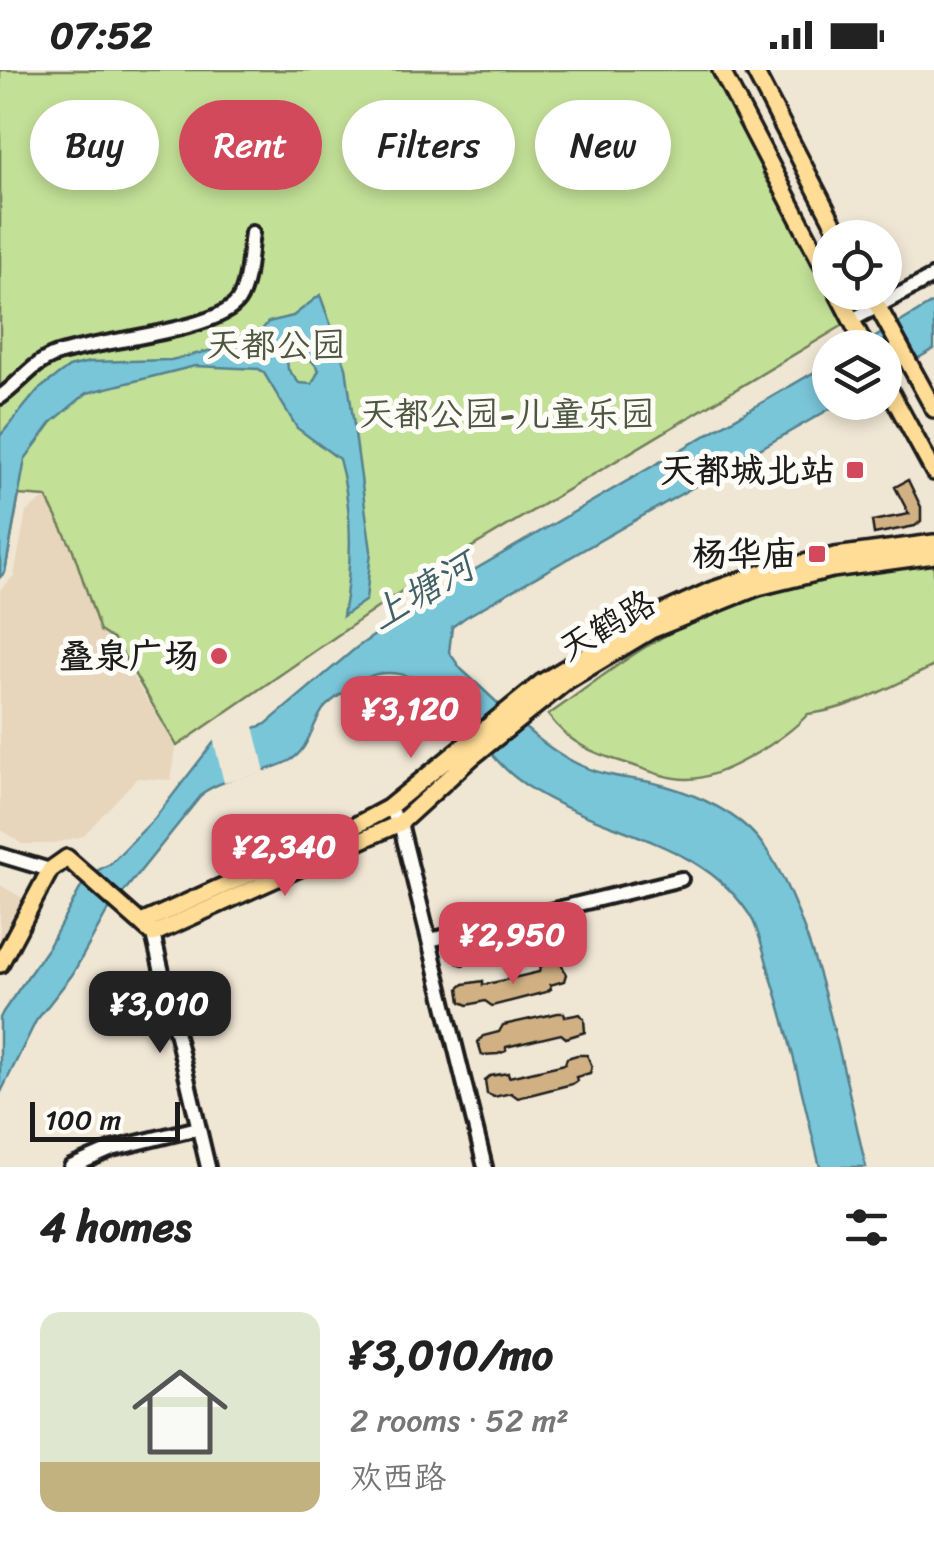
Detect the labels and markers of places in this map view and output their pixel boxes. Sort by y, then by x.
place label: 天都城北站 [660,439,835,501]
marker: 天都城北站 [844,459,866,481]
place label: 杨华庙 [692,523,797,585]
marker: 杨华庙 [806,543,828,565]
place label: 叠泉广场 [59,625,199,687]
marker: 叠泉广场 [208,645,230,667]
pin: ¥3,120 [330,676,492,761]
pin: ¥2,340 [204,814,366,899]
pin: ¥2,950 [432,902,594,987]
pin: ¥3,010 [79,971,241,1056]

